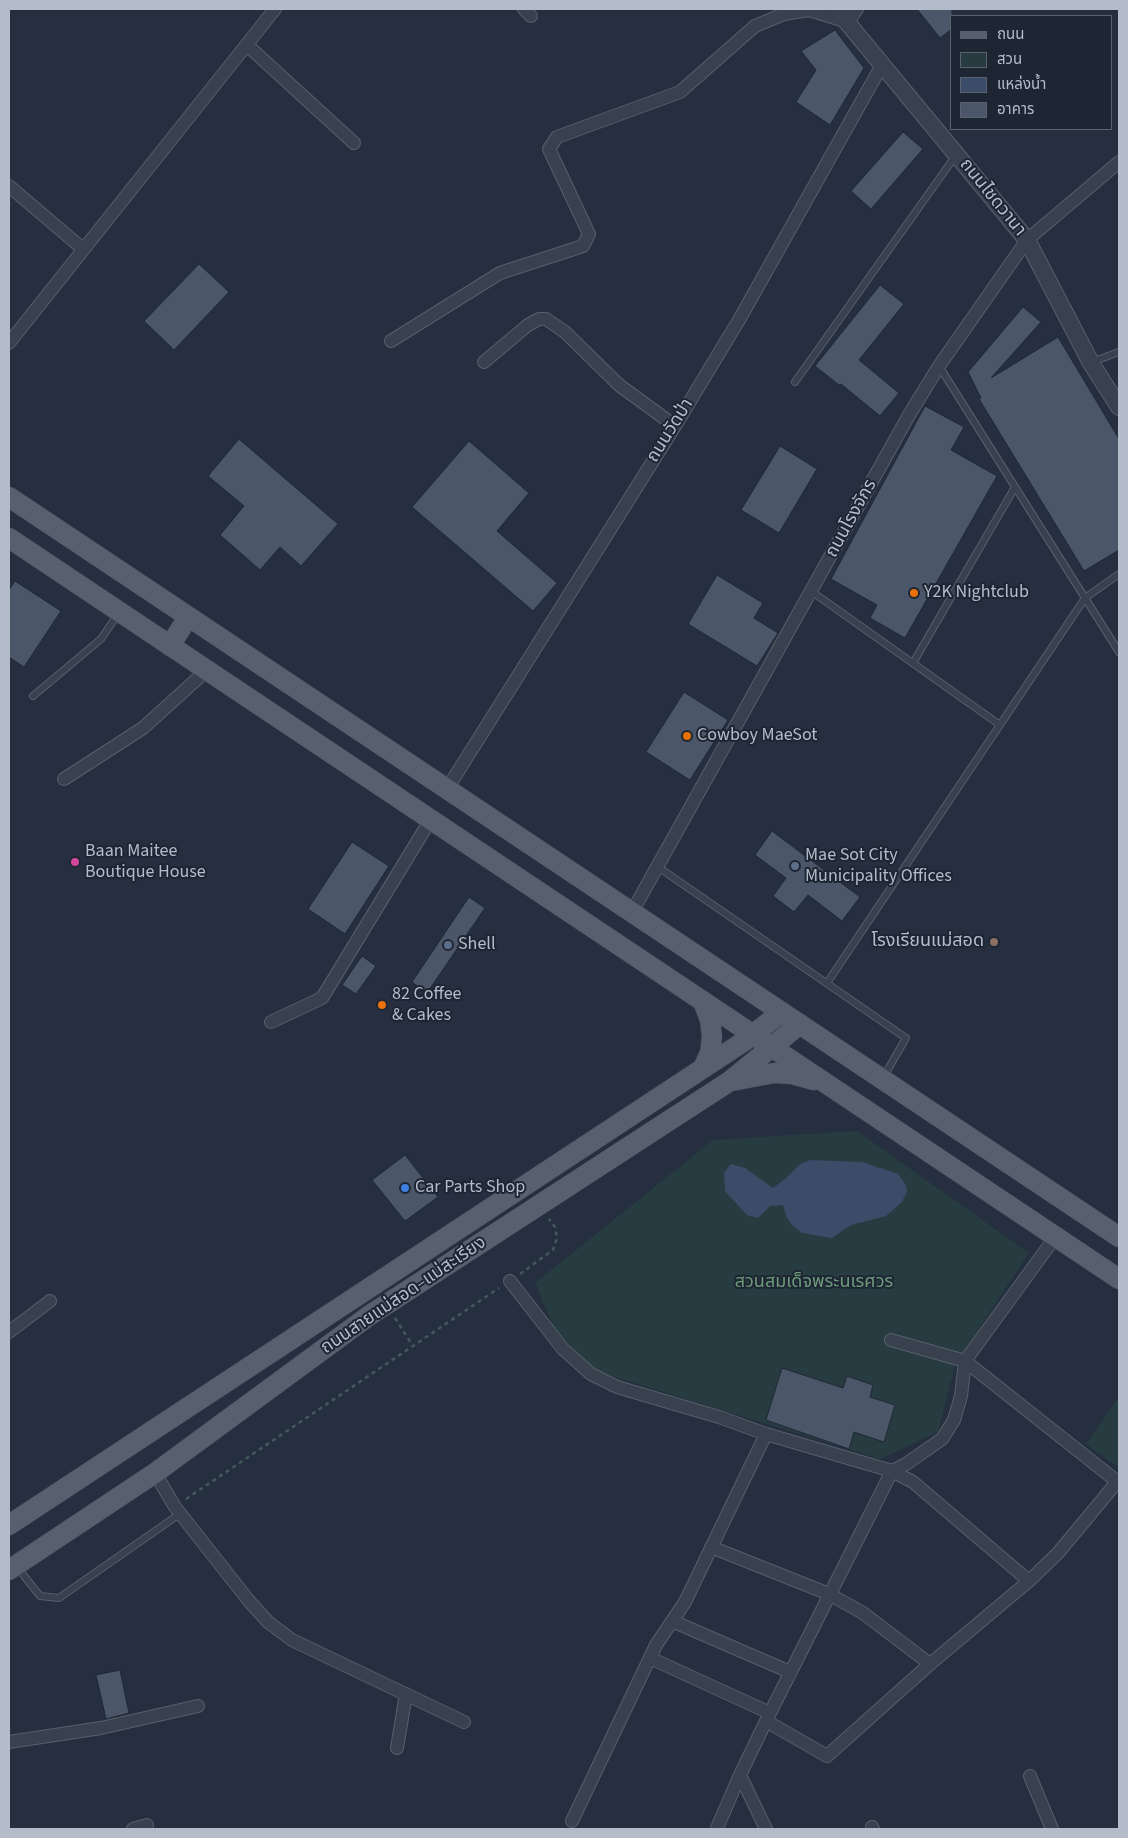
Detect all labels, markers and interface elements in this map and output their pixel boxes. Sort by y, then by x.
legend [950,15,1113,130]
text: ถนน [997,24,1024,45]
text: สวน [997,49,1022,70]
text: แหล่งน้ำ [997,74,1046,95]
text: อาคาร [997,99,1034,120]
street label: ถนนไชดวานา [954,155,1030,241]
street label: ถนนวัดป่า [643,395,699,467]
street label: ถนนโรงจักร [822,476,882,562]
place label: Y2K Nightclub [924,582,1029,604]
marker: Y2K Nightclub [908,587,920,599]
place label: Cowboy MaeSot [697,725,817,747]
marker: Cowboy MaeSot [681,730,693,742]
place label: Baan Maitee Boutique House [85,841,206,884]
place label: Mae Sot City Municipality Offices [805,845,952,888]
marker: Baan Maitee Boutique House [69,856,81,868]
marker: Mae Sot City Municipality Offices [789,860,801,872]
place label: โรงเรียนแม่สอด [872,931,984,953]
place label: Shell [458,934,496,956]
marker: โรงเรียนแม่สอด [988,936,1000,948]
marker: Shell [442,939,454,951]
place label: 82 Coffee & Cakes [392,984,462,1026]
marker: 82 Coffee & Cakes [376,999,388,1011]
place label: Car Parts Shop [415,1177,525,1199]
marker: Car Parts Shop [399,1182,411,1194]
street label: ถนนสายแม่สอด–แม่สะเรียง [317,1233,491,1359]
park label: สวนสมเด็จพระนเรศวร [735,1272,893,1294]

